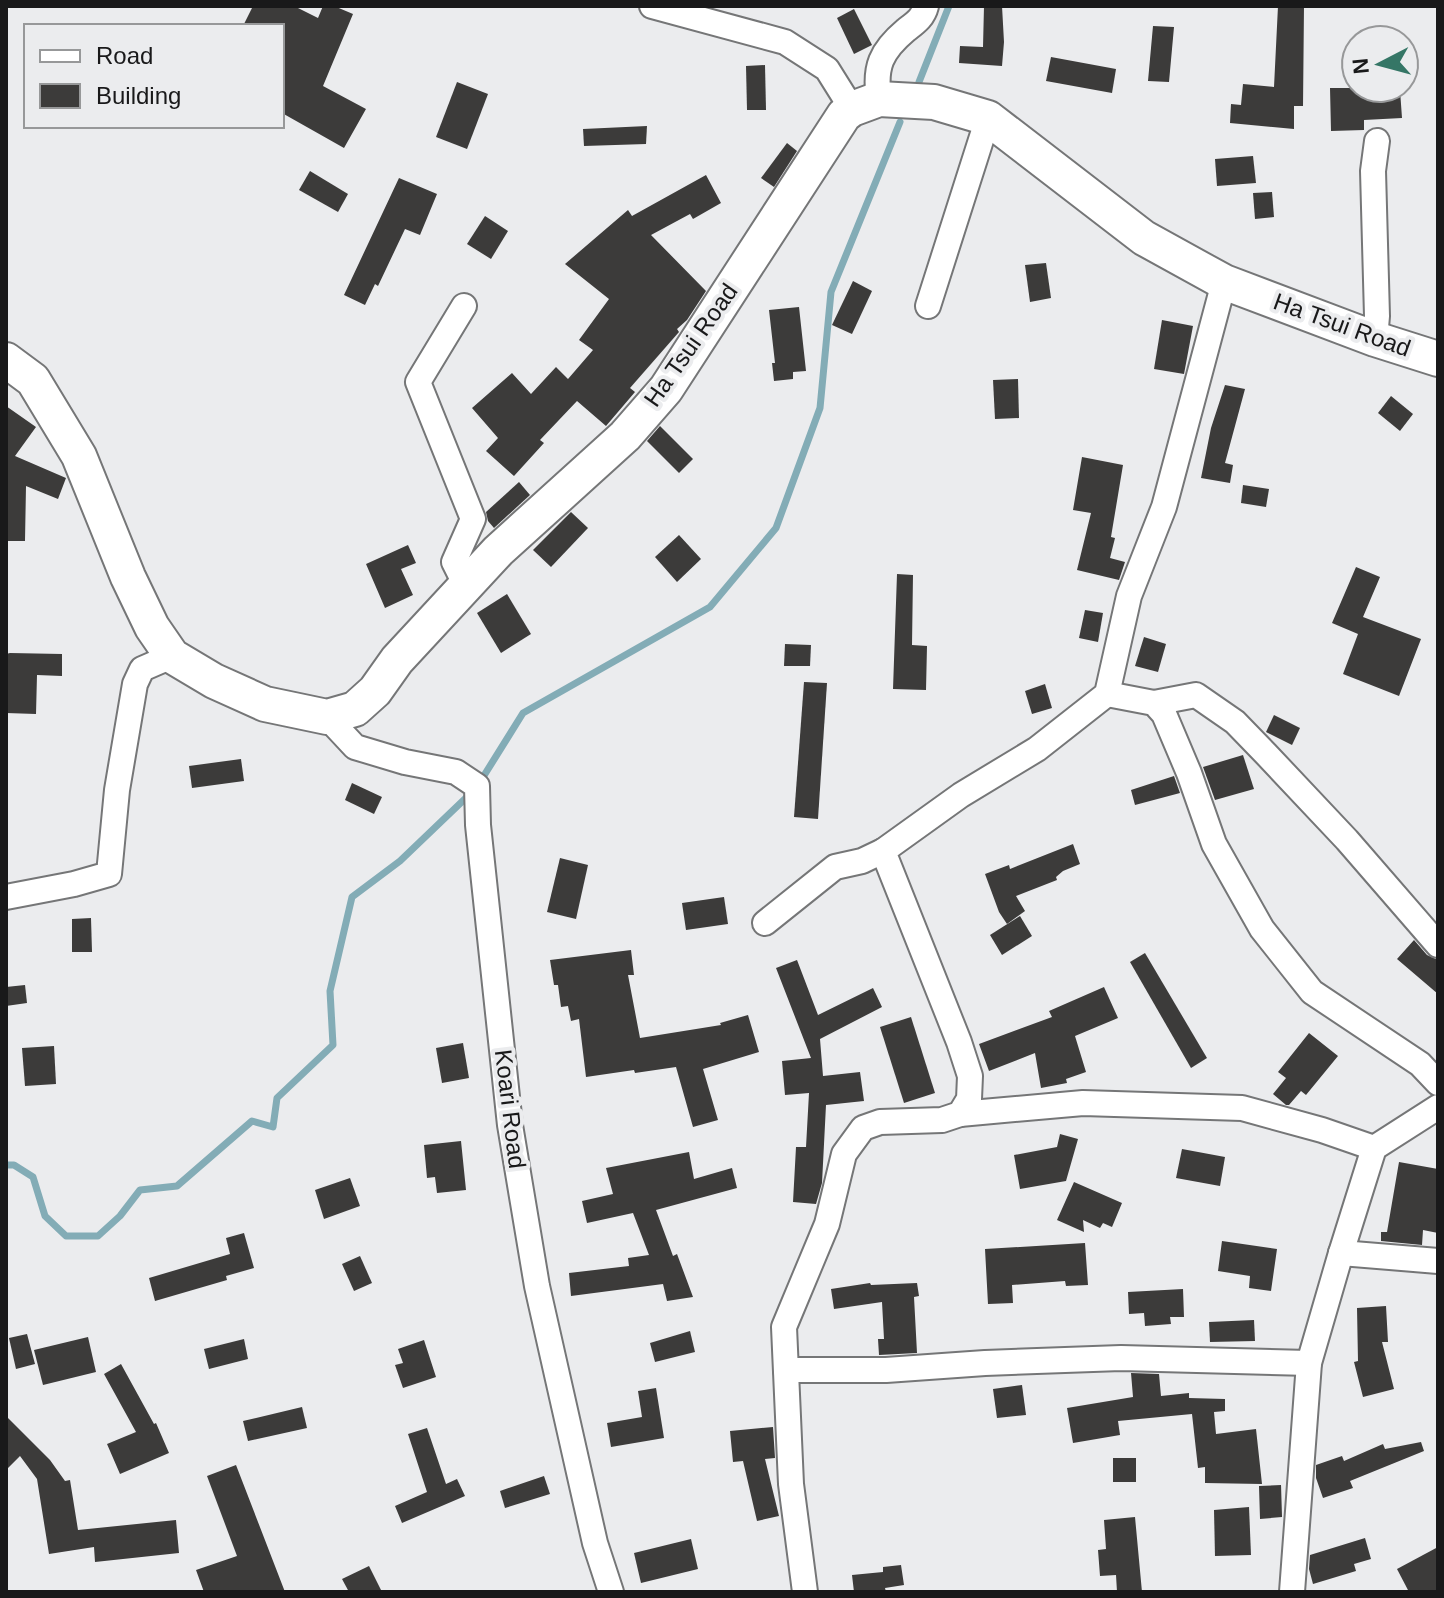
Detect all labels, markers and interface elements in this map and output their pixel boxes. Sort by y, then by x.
legend [24,24,284,128]
north arrow [1340,24,1420,104]
text: Road [96,42,153,69]
text: N [1347,57,1374,75]
text: Building [96,82,181,109]
street label: Ha Tsui Road [638,278,743,411]
street label: Ha Tsui Road [1270,287,1414,362]
street label: Koari Road [490,1048,531,1170]

